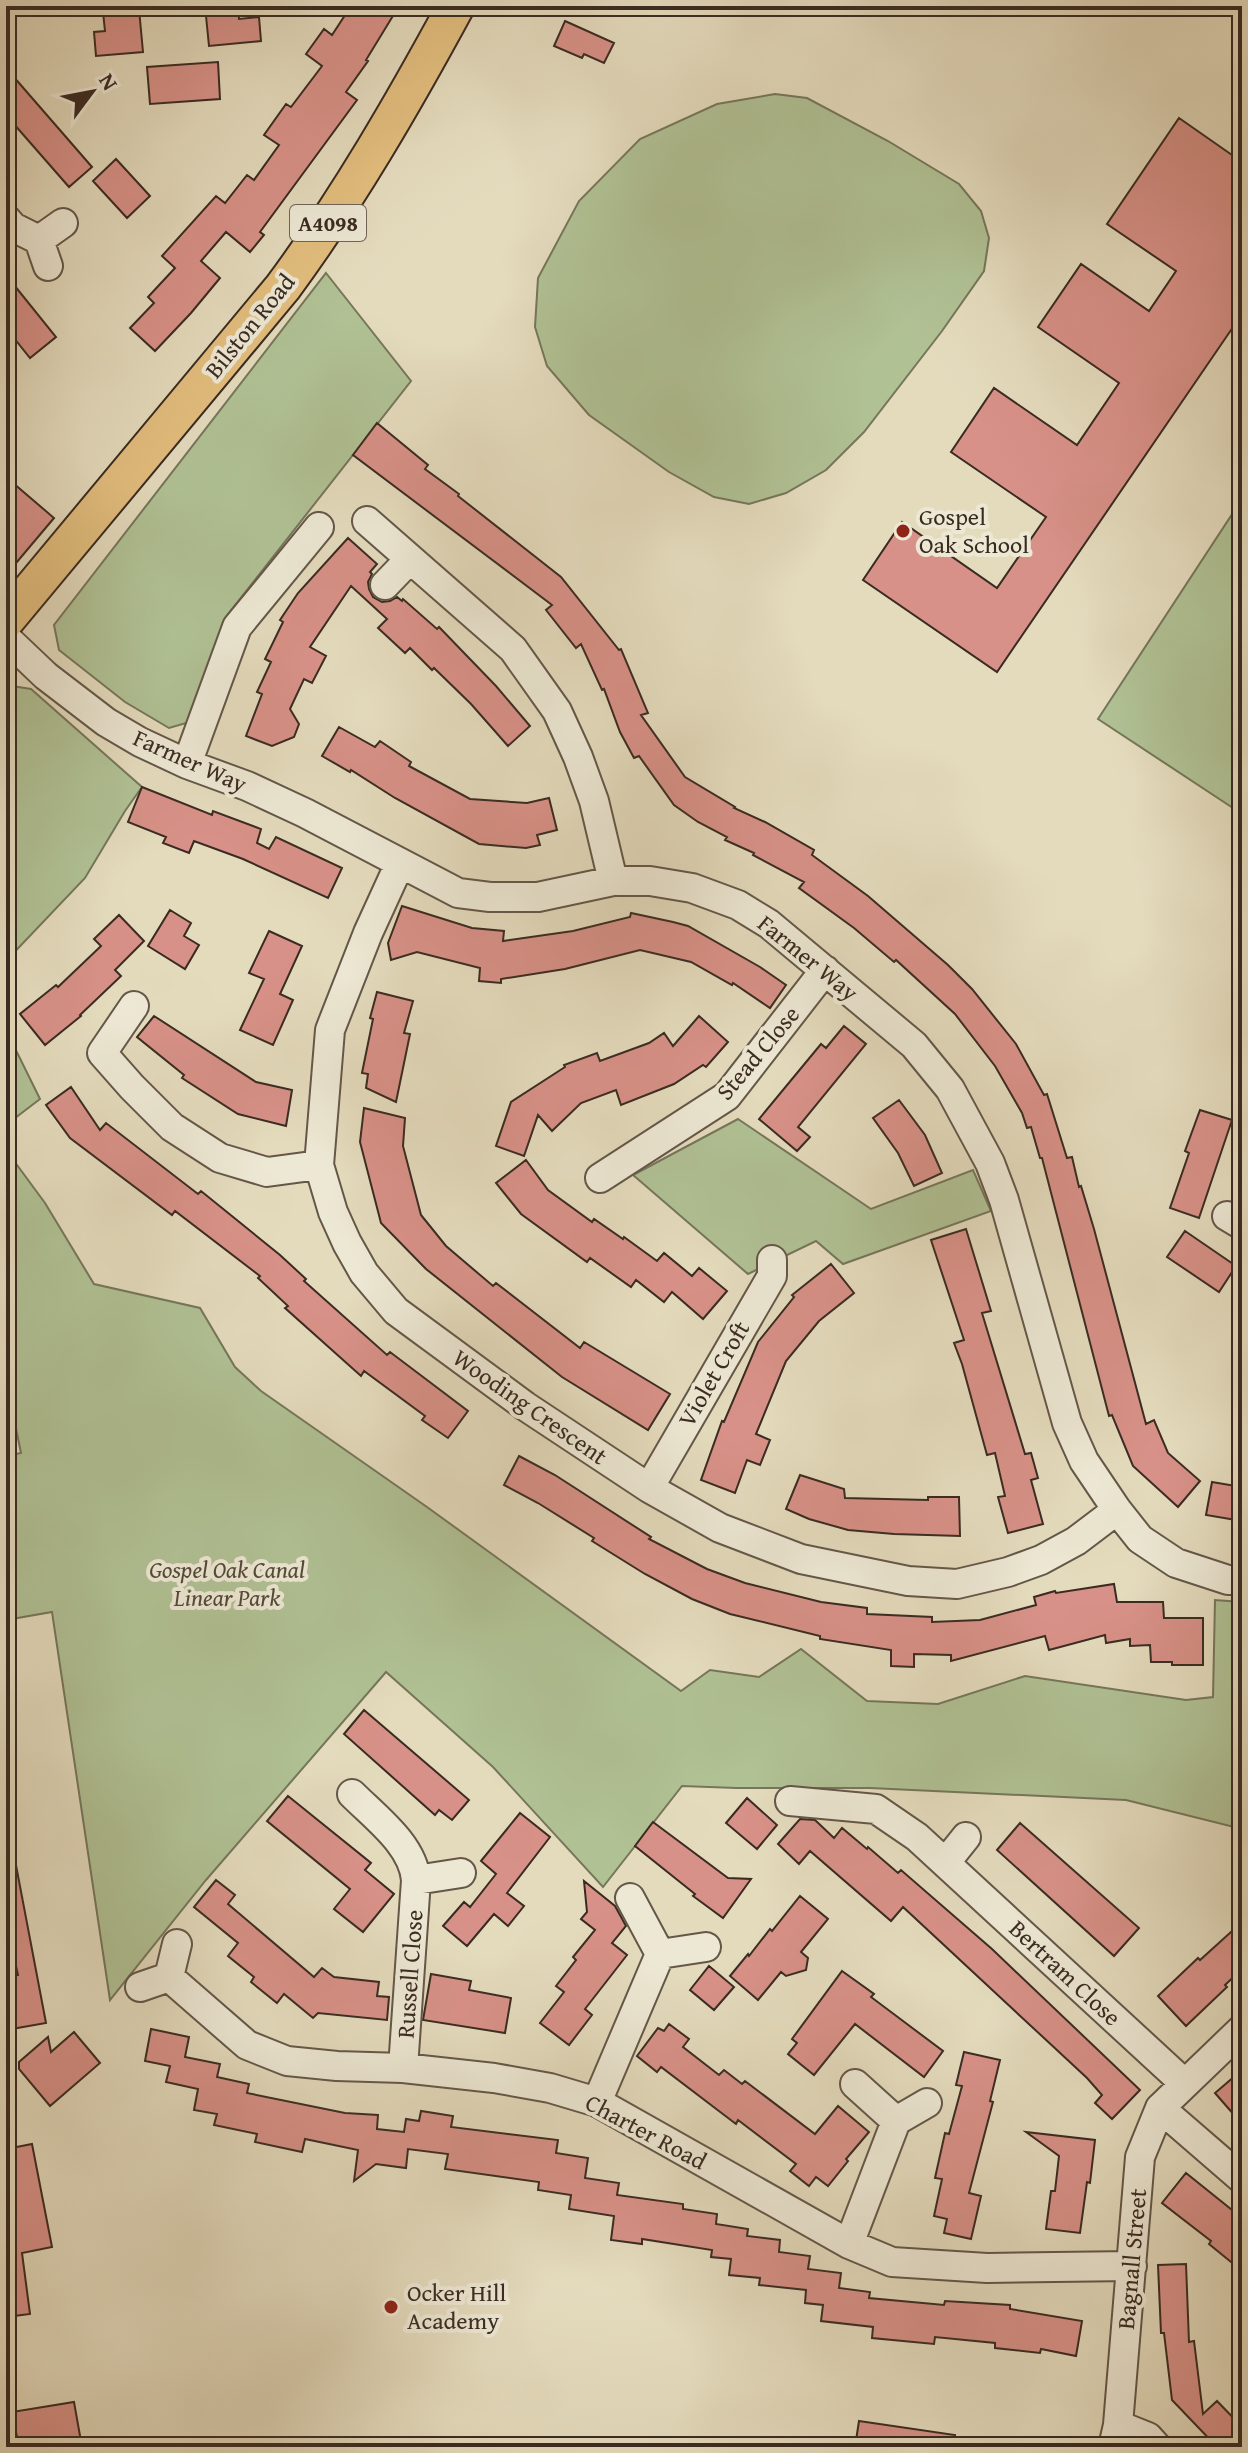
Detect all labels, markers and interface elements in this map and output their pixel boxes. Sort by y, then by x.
north arrow [52,52,132,132]
text: N [91,67,127,96]
road number: A4098 [290,205,366,241]
street label: Bilston Road [196,265,303,386]
place label: Gospel Oak School [919,499,1029,562]
marker: Gospel Oak School [894,522,912,540]
street label: Farmer Way [128,720,253,801]
street label: Farmer Way [750,906,866,1009]
street label: Stead Close [708,998,808,1107]
street label: Violet Croft [669,1314,758,1433]
street label: Wooding Crescent [446,1340,615,1473]
park label: Gospel Oak Canal Linear Park [149,1552,305,1615]
street label: Russell Close [388,1909,431,2039]
street label: Bertram Close [1002,1911,1129,2034]
street label: Charter Road [579,2085,713,2178]
street label: Bagnall Street [1108,2187,1155,2331]
place label: Ocker Hill Academy [407,2275,506,2338]
marker: Ocker Hill Academy [382,2298,400,2316]

